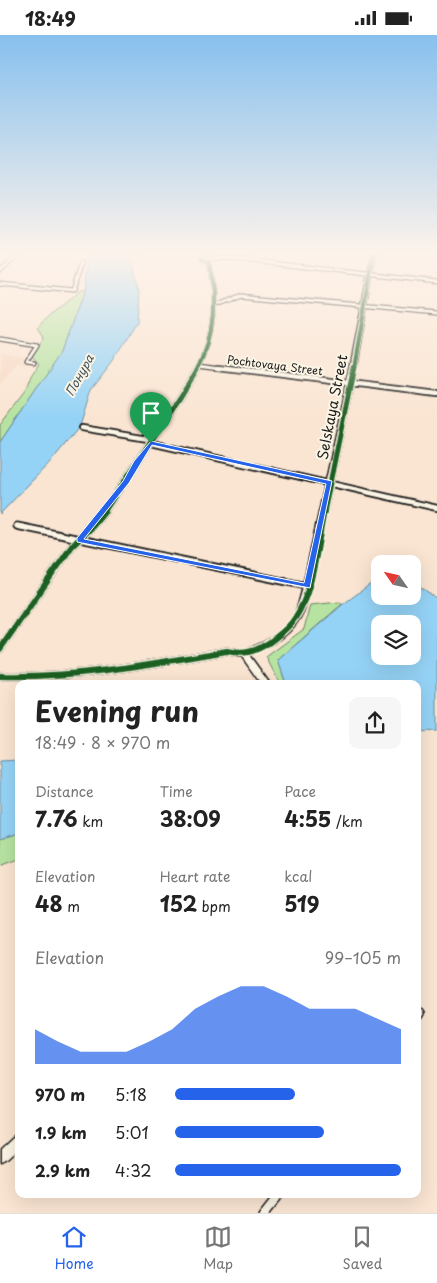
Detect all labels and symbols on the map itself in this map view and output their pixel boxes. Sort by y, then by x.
water label: Понура [60,351,98,399]
street label: Pochtovaya Street [226,351,324,379]
street label: Selskaya Street [312,352,353,461]
pin [130,392,172,443]
north arrow [371,555,421,605]

